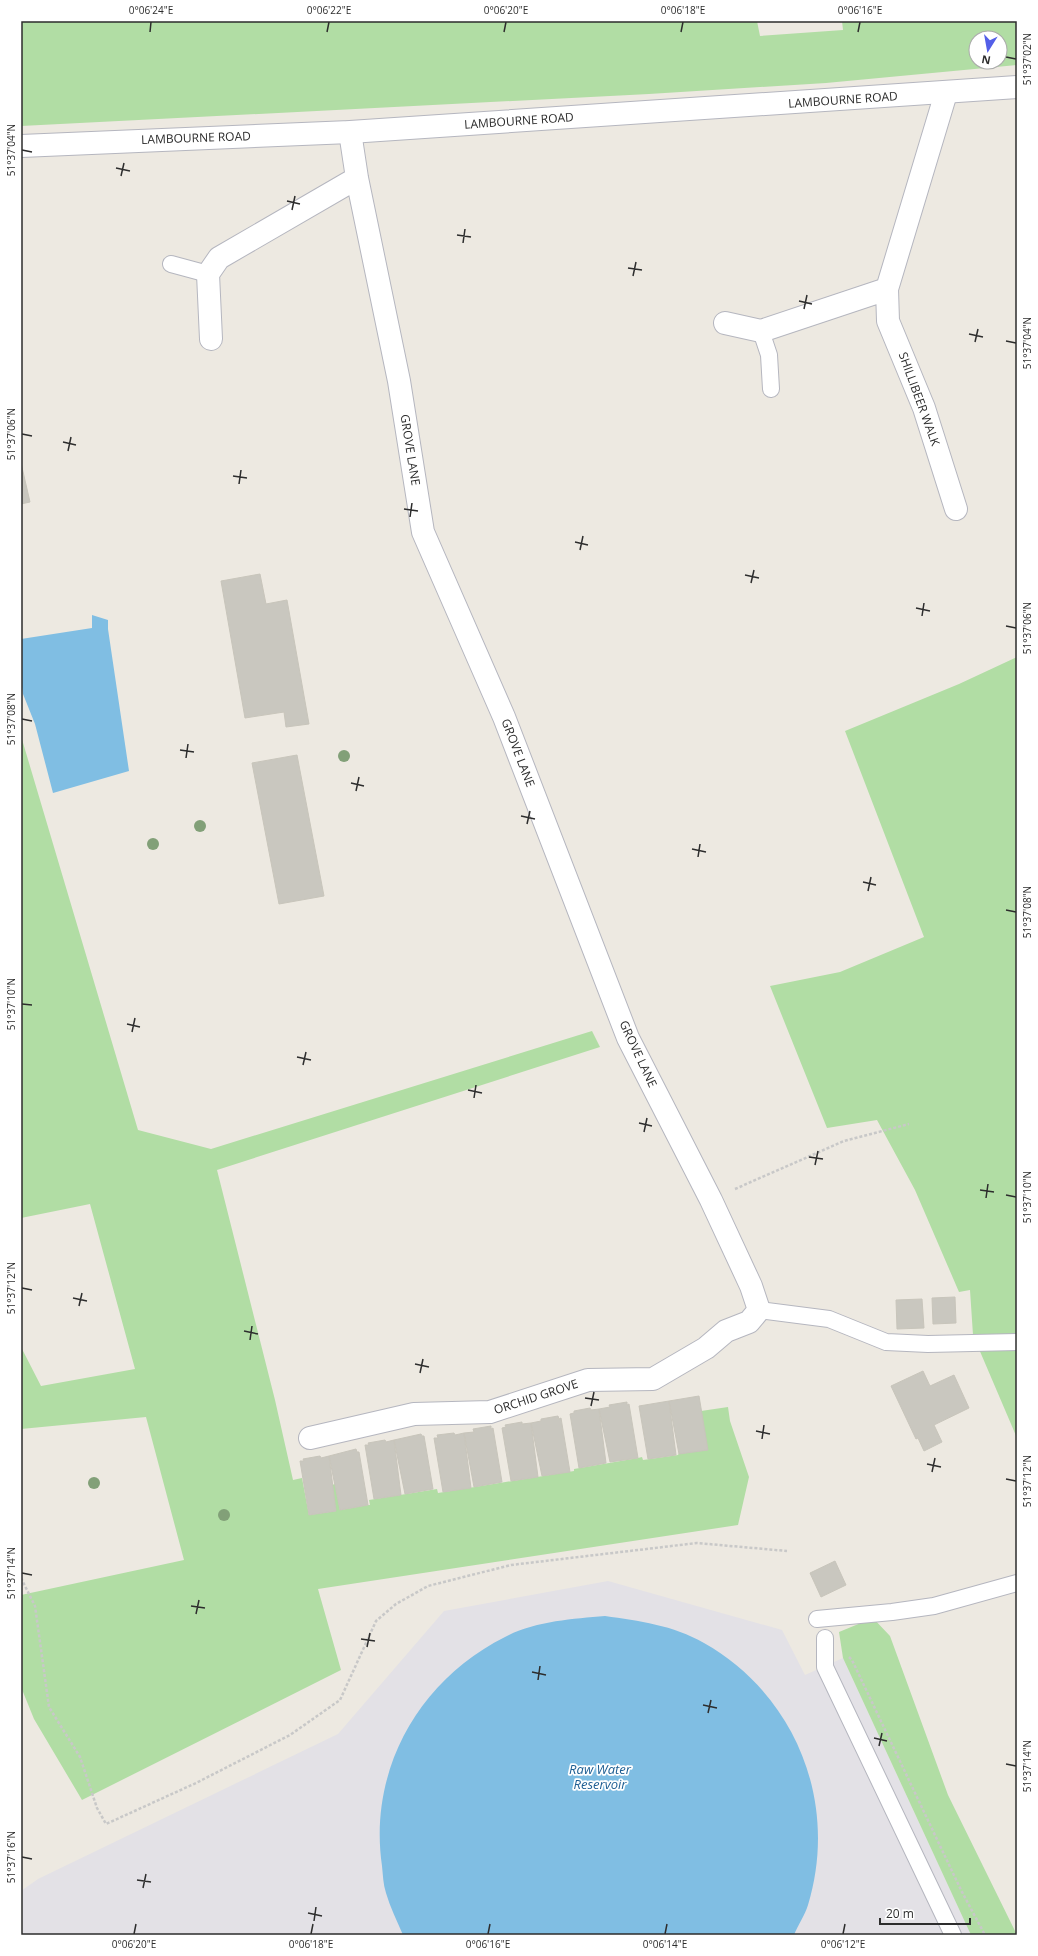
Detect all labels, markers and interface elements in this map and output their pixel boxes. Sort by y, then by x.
text: 0°06'24"E [129,3,173,17]
text: 0°06'22"E [307,3,351,17]
text: 0°06'20"E [484,3,528,17]
text: 0°06'18"E [661,3,705,17]
text: 0°06'16"E [838,3,882,17]
north arrow [968,30,1008,70]
text: 51°37'02"N [1020,33,1034,85]
text: N [980,52,992,69]
street label: LAMBOURNE ROAD [788,87,898,112]
street label: LAMBOURNE ROAD [464,108,574,133]
text: 51°37'04"N [4,124,18,176]
street label: LAMBOURNE ROAD [141,127,251,148]
text: 51°37'04"N [1020,317,1034,369]
street label: SHILLIBEER WALK [895,350,945,449]
text: 51°37'06"N [4,408,18,460]
street label: GROVE LANE [396,413,425,487]
text: 51°37'06"N [1020,602,1034,654]
text: 51°37'08"N [4,693,18,745]
street label: GROVE LANE [498,716,539,789]
text: 51°37'08"N [1020,886,1034,938]
text: 51°37'10"N [4,978,18,1030]
street label: GROVE LANE [616,1018,661,1090]
text: 51°37'10"N [1020,1171,1034,1223]
text: 51°37'12"N [4,1262,18,1314]
street label: ORCHID GROVE [492,1375,580,1418]
text: 51°37'12"N [1020,1455,1034,1507]
text: 51°37'14"N [4,1547,18,1599]
text: 51°37'14"N [1020,1740,1034,1792]
water label: Raw Water Reservoir [569,1760,632,1793]
text: 51°37'16"N [4,1831,18,1883]
scale bar [880,1900,970,1926]
text: 20 m [886,1905,914,1922]
text: 0°06'20"E [112,1937,156,1951]
text: 0°06'18"E [289,1937,333,1951]
text: 0°06'16"E [466,1937,510,1951]
text: 0°06'14"E [643,1937,687,1951]
text: 0°06'12"E [821,1937,865,1951]

